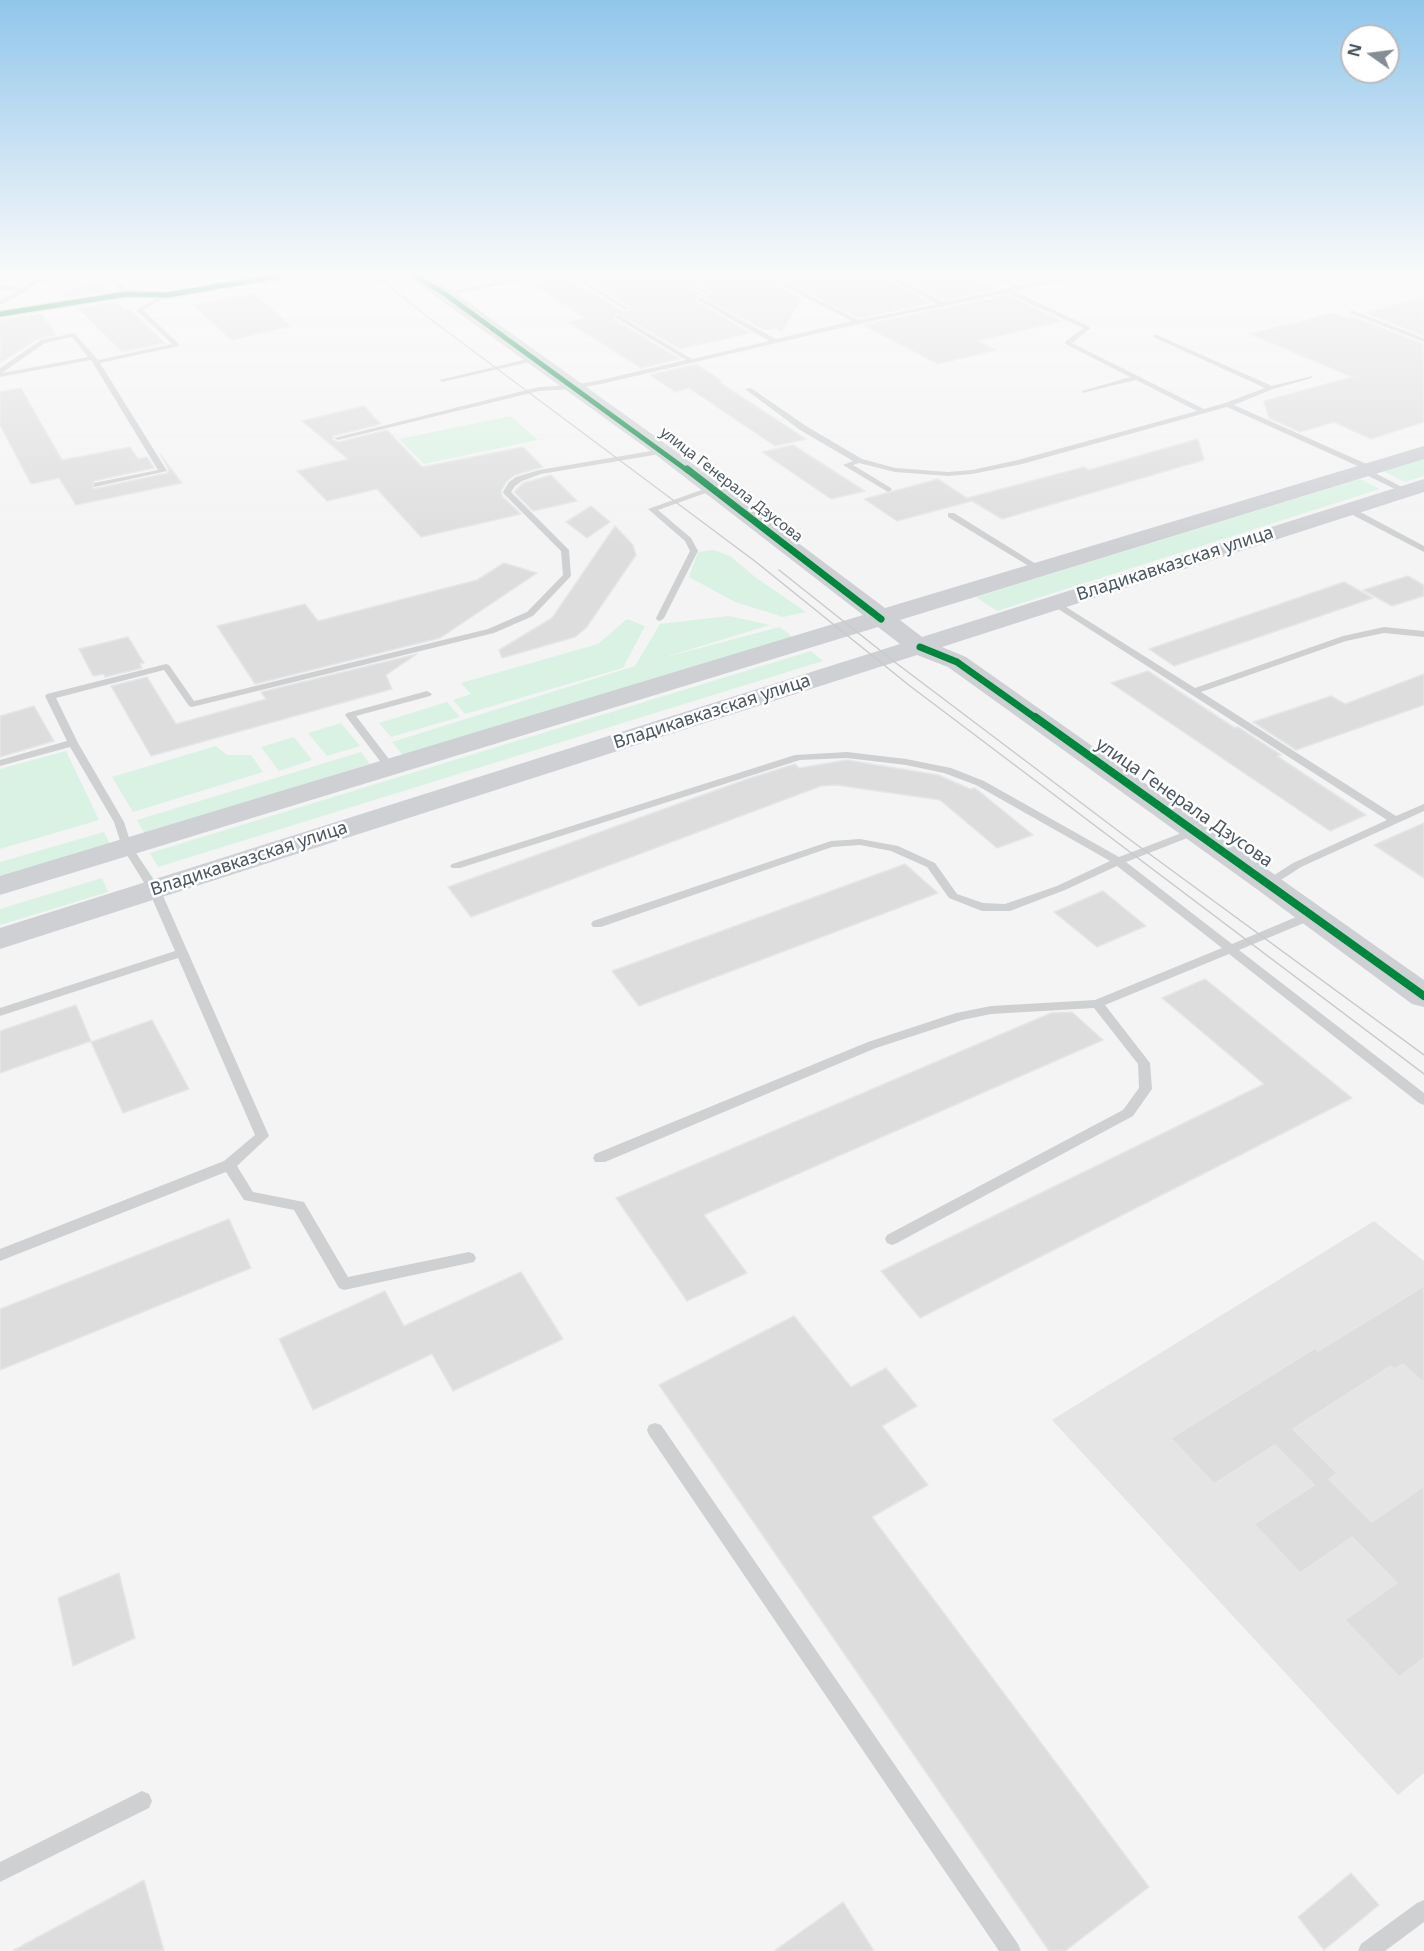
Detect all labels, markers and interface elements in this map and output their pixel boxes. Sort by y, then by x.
north arrow [1340,24,1400,84]
text: N [1342,41,1367,59]
street label: улица Генерала Дзусова [656,424,806,546]
street label: Владикавказская улица [1074,522,1276,606]
street label: Владикавказская улица [611,670,813,754]
street label: улица Генерала Дзусова [1091,734,1277,872]
street label: Владикавказская улица [148,817,350,901]

